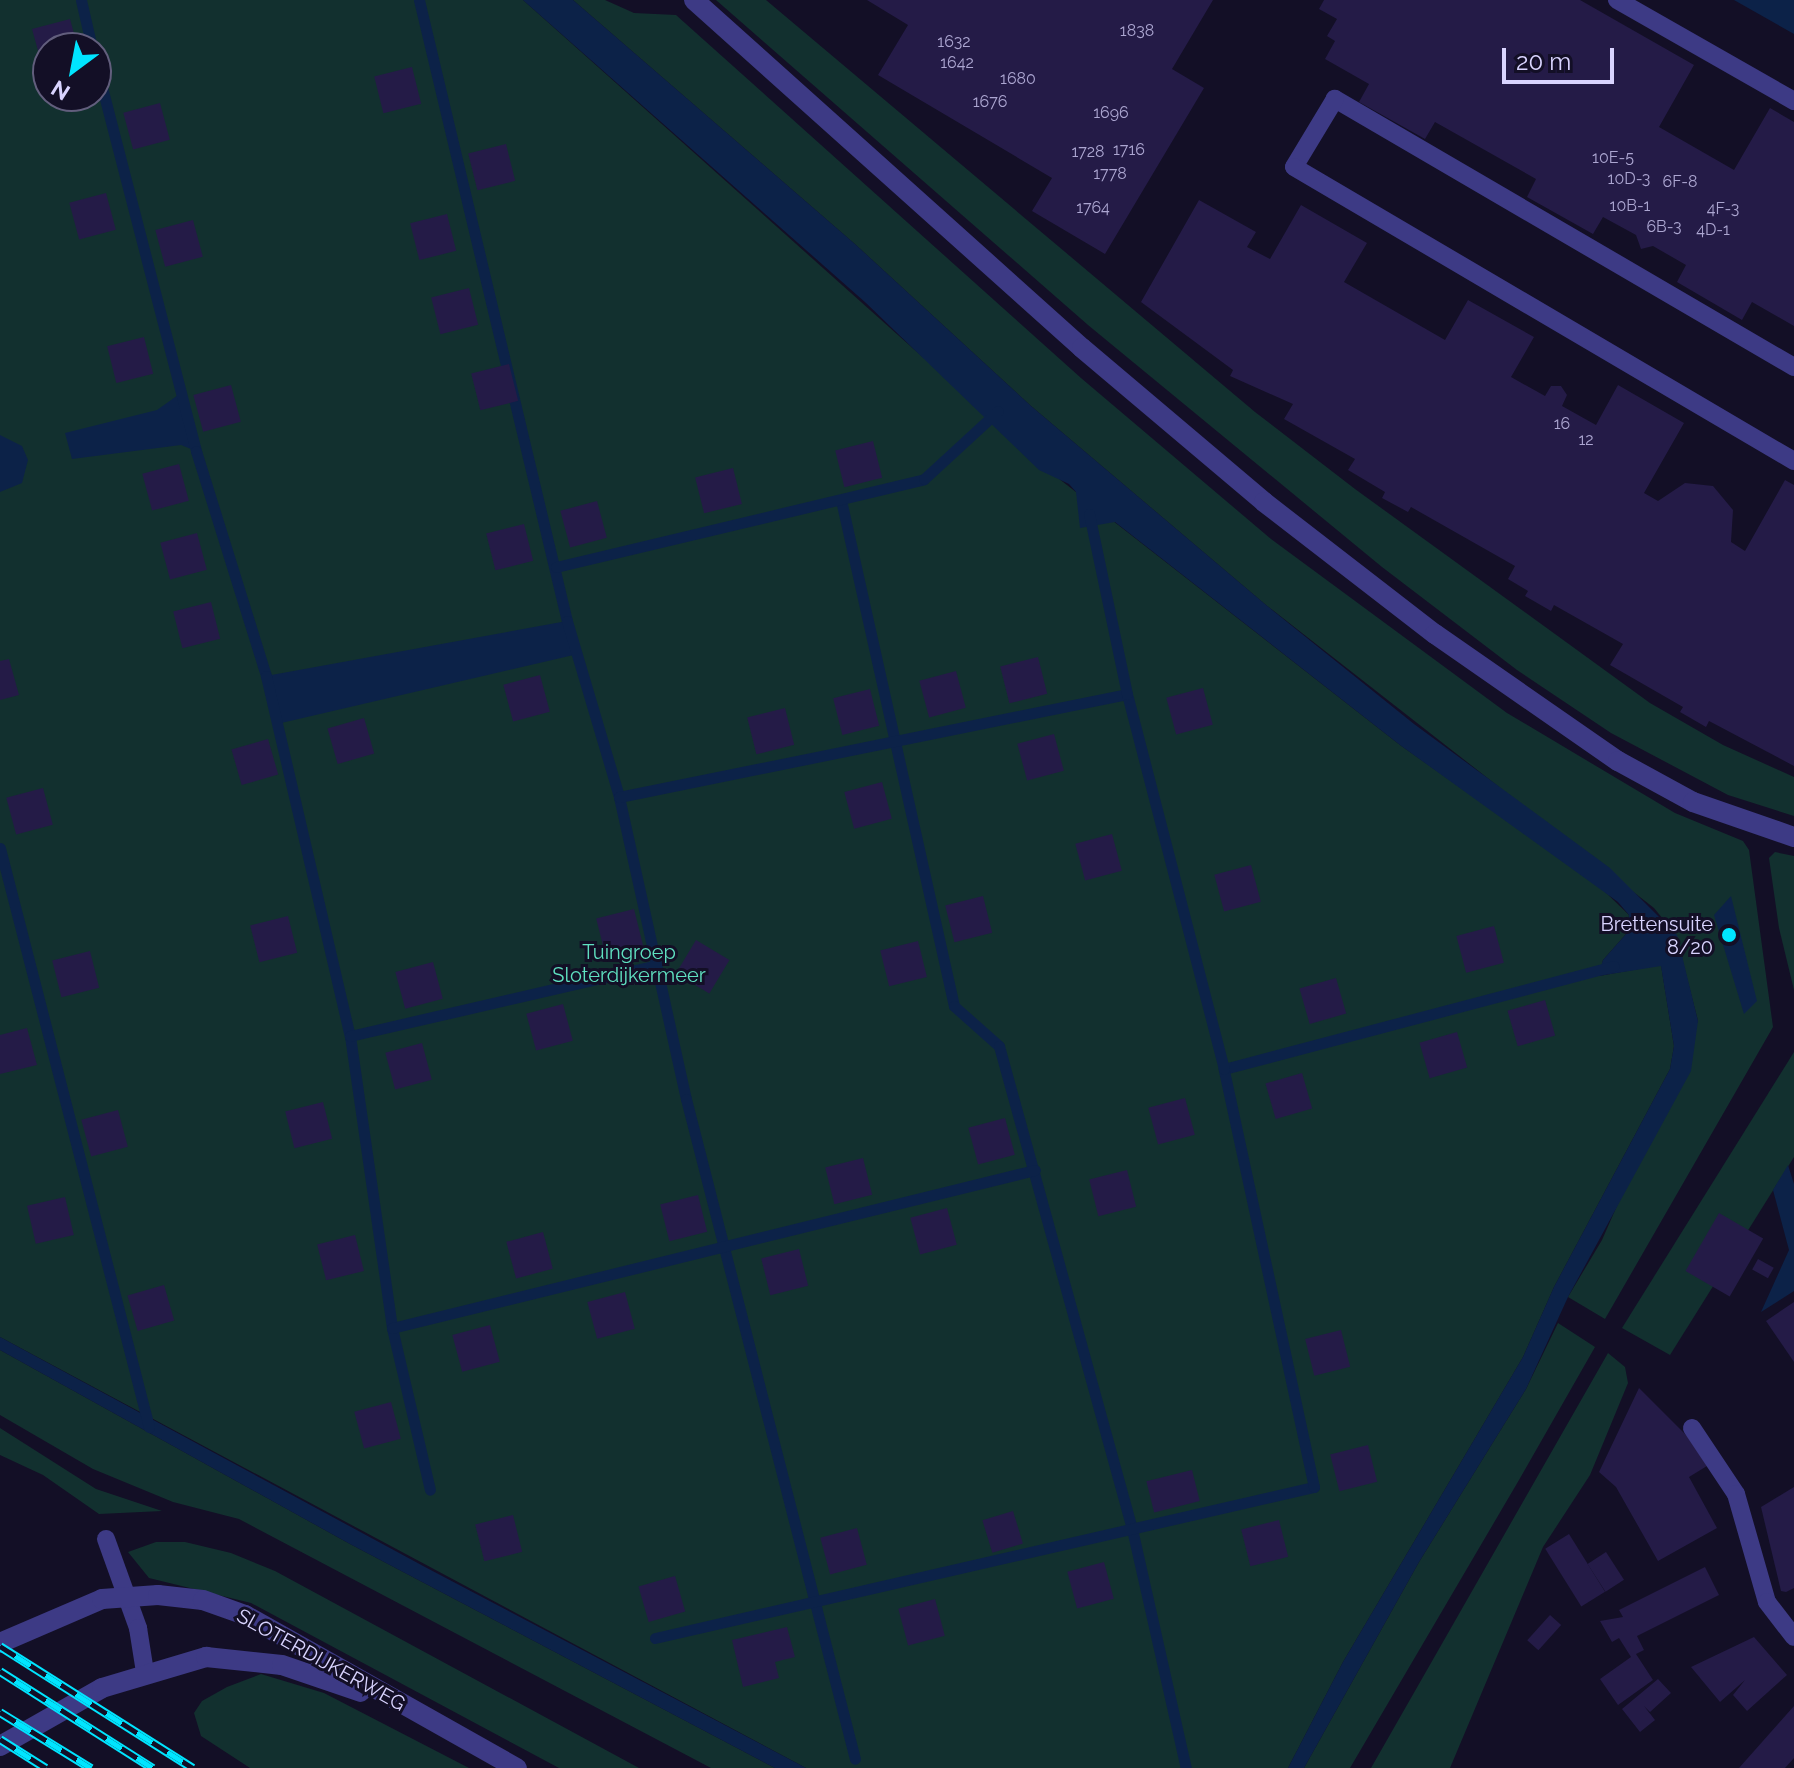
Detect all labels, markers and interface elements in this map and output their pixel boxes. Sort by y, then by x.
house number: 1838 [1120,21,1154,41]
north arrow [32,32,112,112]
house number: 1632 [937,32,971,52]
scale bar [1506,32,1618,82]
text: 20 m [1516,47,1571,76]
house number: 1642 [940,53,974,73]
house number: 1680 [1000,69,1036,89]
text: N [46,75,74,106]
house number: 1676 [973,92,1007,112]
house number: 1696 [1093,103,1129,123]
house number: 1716 [1113,140,1145,160]
house number: 1728 [1071,142,1105,162]
house number: 10E-5 [1592,148,1634,168]
house number: 1778 [1093,164,1127,184]
house number: 10D-3 [1608,169,1650,189]
house number: 6F-8 [1662,172,1698,192]
house number: 10B-1 [1610,196,1650,216]
house number: 1764 [1076,198,1110,218]
house number: 4F-3 [1707,199,1739,219]
house number: 6B-3 [1646,217,1682,237]
house number: 4D-1 [1696,220,1730,240]
house number: 16 [1554,414,1570,434]
house number: 12 [1578,430,1594,450]
place label: Brettensuite 8/20 [1601,912,1713,959]
marker: Brettensuite 8/20 [1720,926,1738,944]
park label: Tuingroep Sloterdijkermeer [552,941,706,988]
street label: SLOTERDIJKERWEG [233,1604,409,1716]

